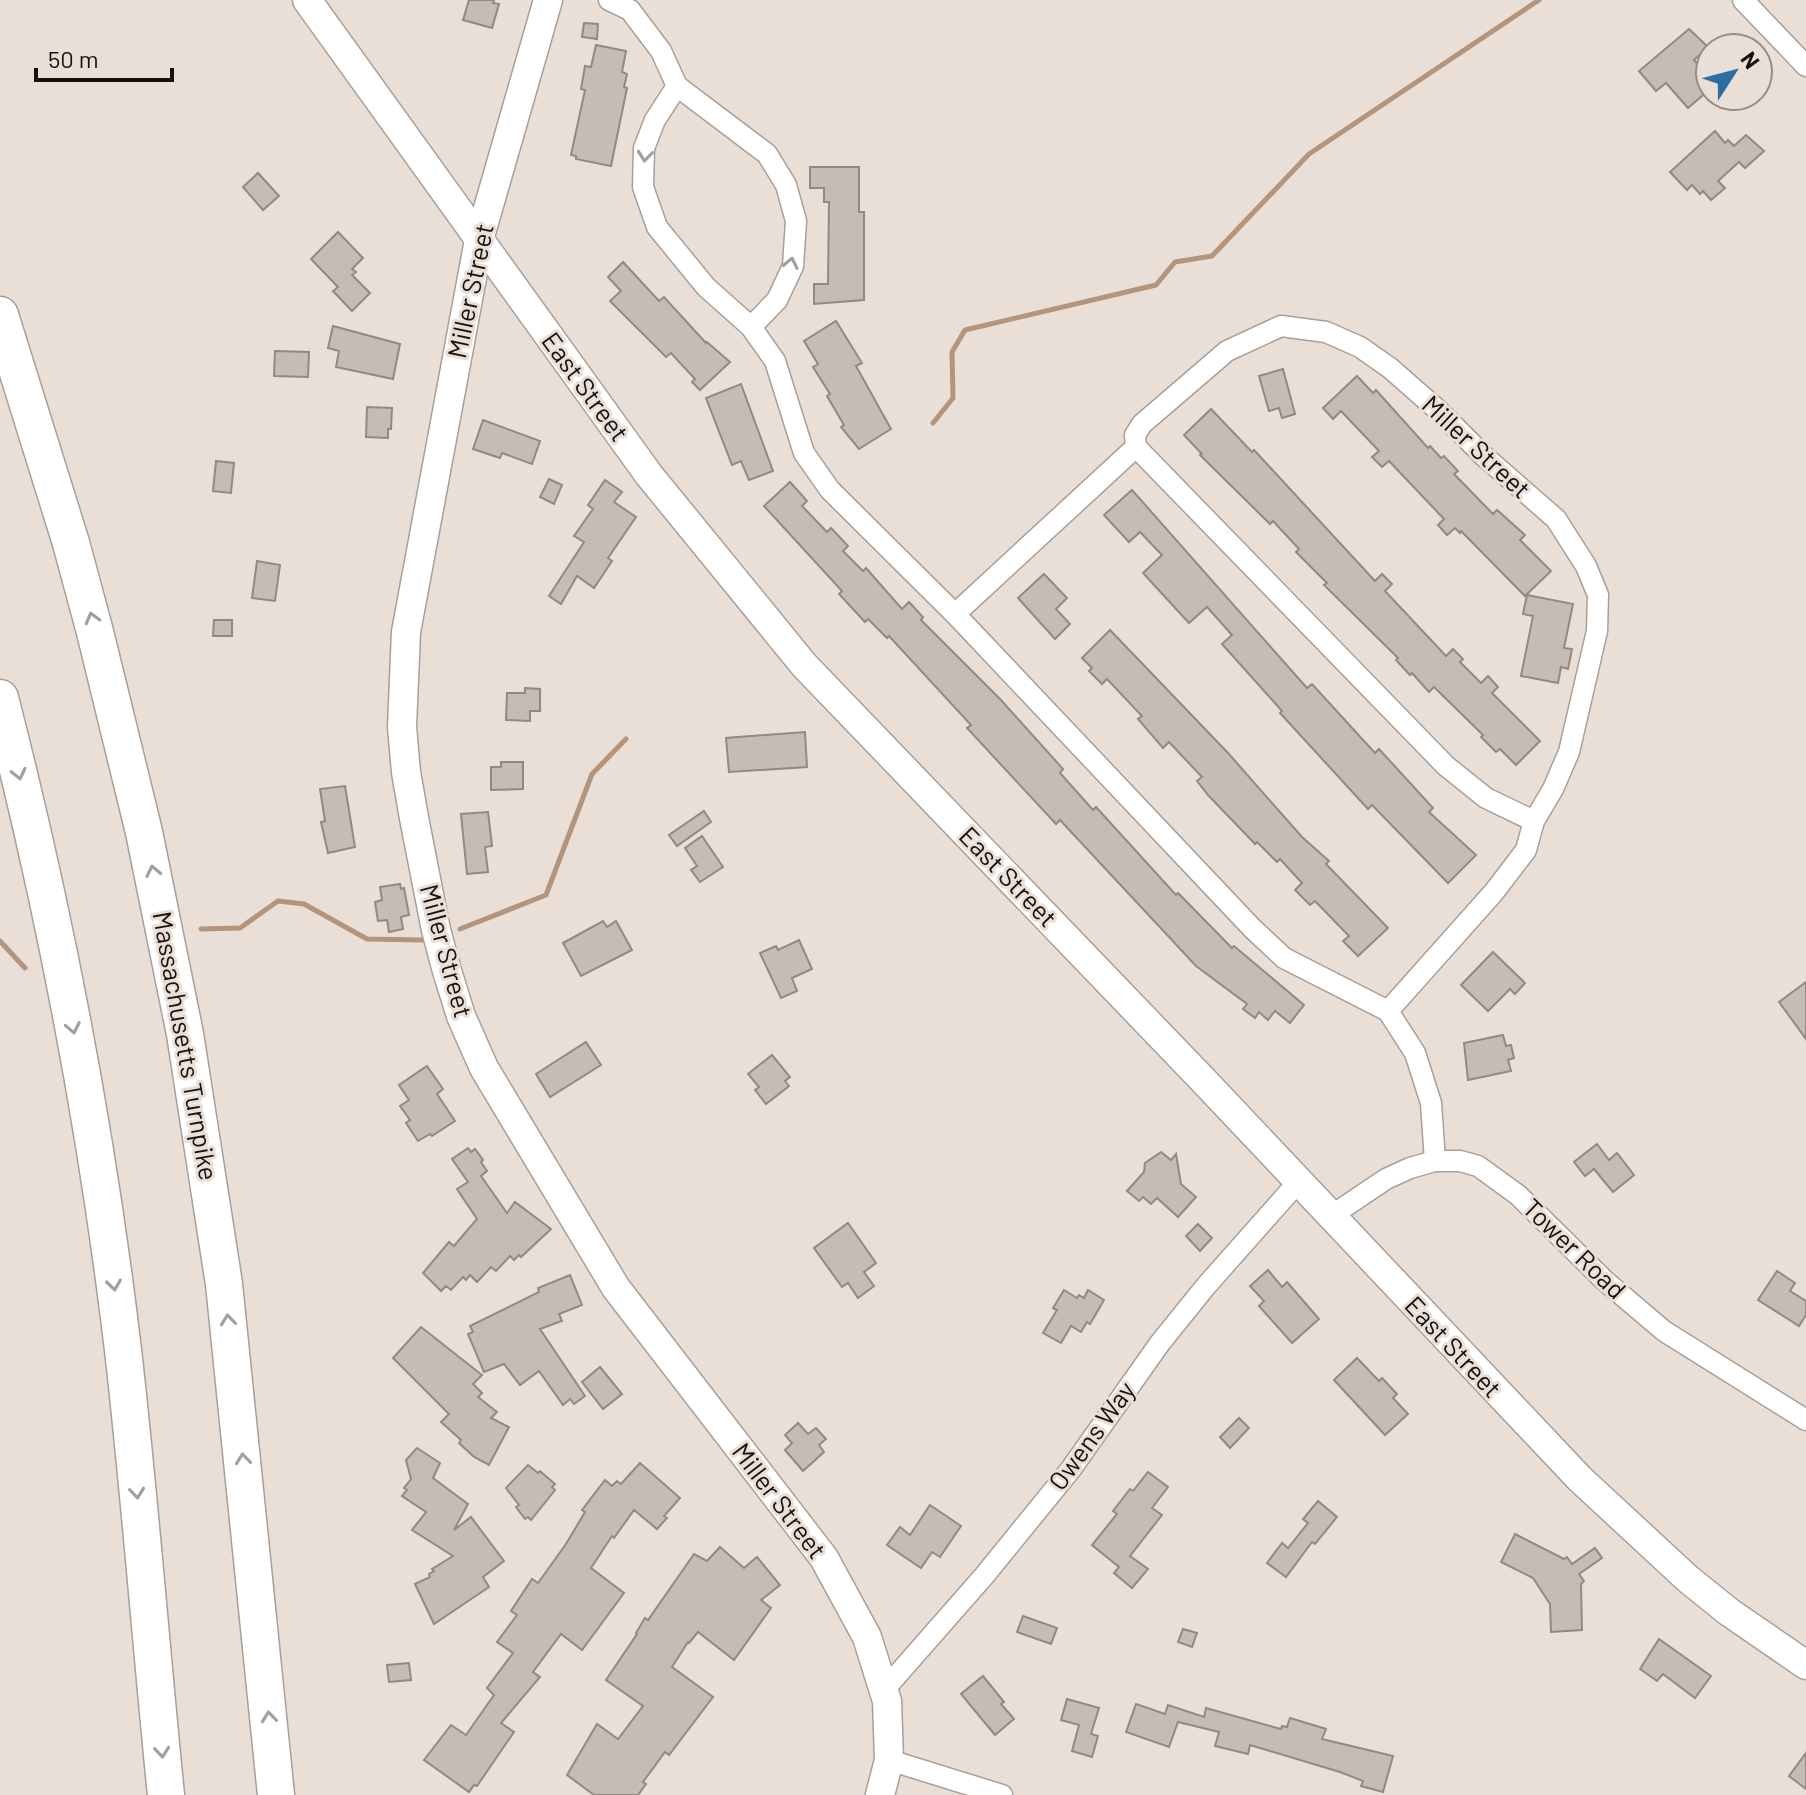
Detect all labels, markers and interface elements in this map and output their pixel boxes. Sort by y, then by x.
scale bar [36,32,172,82]
north arrow [1694,32,1774,112]
text: 50 m [48,44,99,73]
text: N [1736,46,1766,73]
one-way arrow [636,150,653,163]
street label: Miller Street [440,221,499,361]
one-way arrow [782,256,799,270]
street label: East Street [536,326,636,447]
street label: Miller Street [1416,388,1538,504]
one-way arrow [84,612,101,626]
one-way arrow [10,766,27,780]
street label: East Street [954,819,1064,932]
one-way arrow [145,865,162,878]
street label: Miller Street [415,881,480,1021]
street label: Massachusetts Turnpike [148,909,225,1183]
one-way arrow [64,1021,81,1034]
street label: Tower Road [1517,1191,1633,1305]
one-way arrow [105,1278,122,1292]
street label: East Street [1399,1289,1509,1403]
one-way arrow [220,1313,237,1326]
street label: Owens Way [1041,1375,1141,1496]
street label: Miller Street [727,1436,834,1564]
one-way arrow [234,1452,251,1465]
one-way arrow [129,1487,146,1500]
one-way arrow [260,1710,277,1723]
one-way arrow [153,1746,170,1759]

